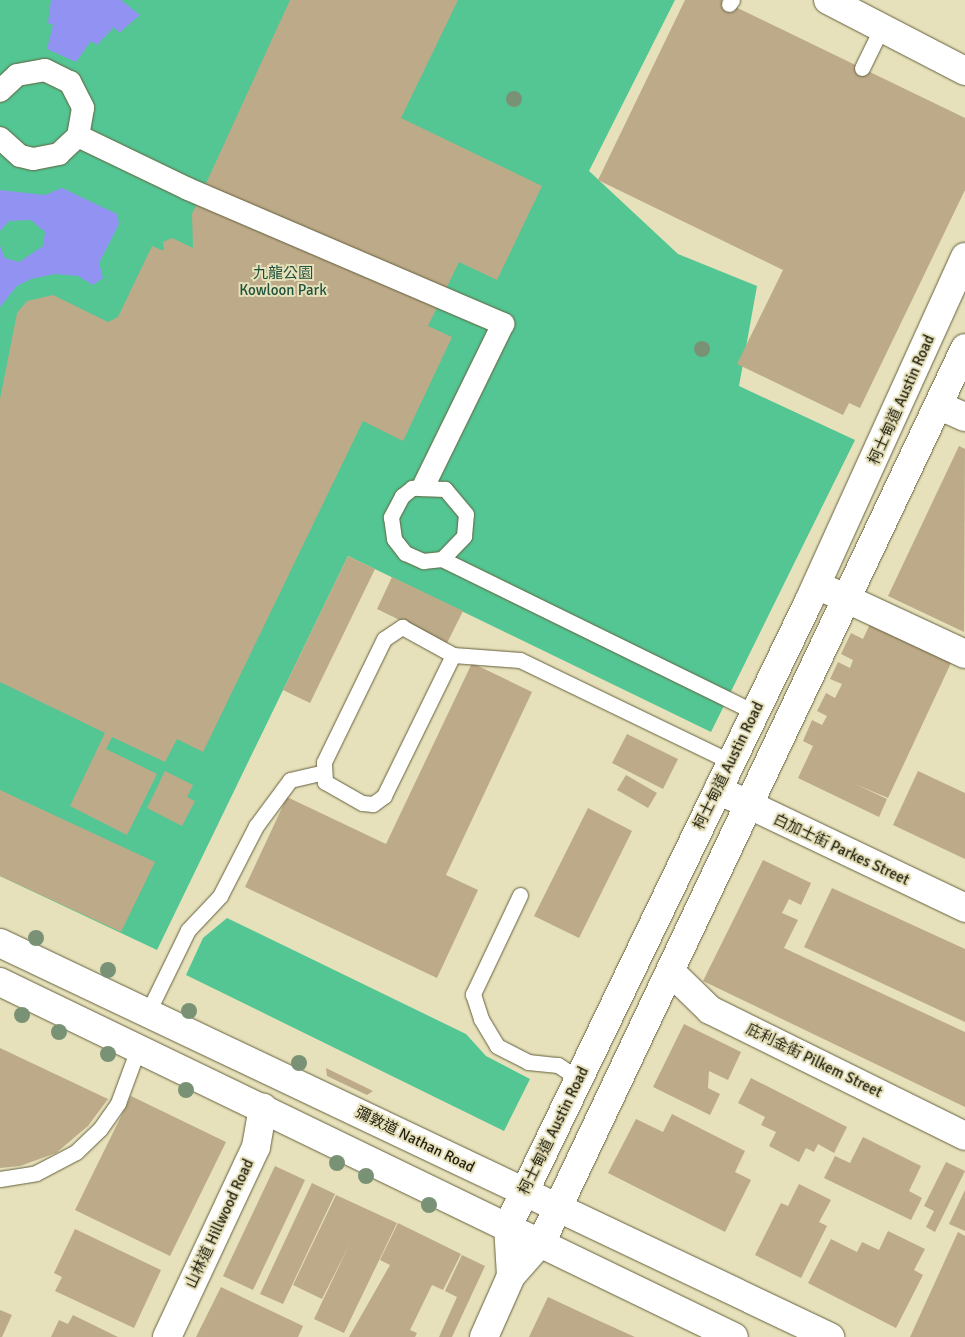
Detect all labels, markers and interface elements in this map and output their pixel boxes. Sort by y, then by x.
park label: 九龍公園 Kowloon Park [239,264,327,299]
street label: 柯士甸道 Austin Road [865,332,939,468]
street label: 柯士甸道 Austin Road [690,699,768,833]
street label: 白加士街 Parkes Street [770,811,912,889]
street label: 庇利金街 Pilkem Street [743,1020,885,1102]
street label: 柯士甸道 Austin Road [515,1064,593,1198]
street label: 彌敦道 Nathan Road [352,1103,478,1177]
street label: 山林道 Hillwood Road [182,1156,258,1292]

